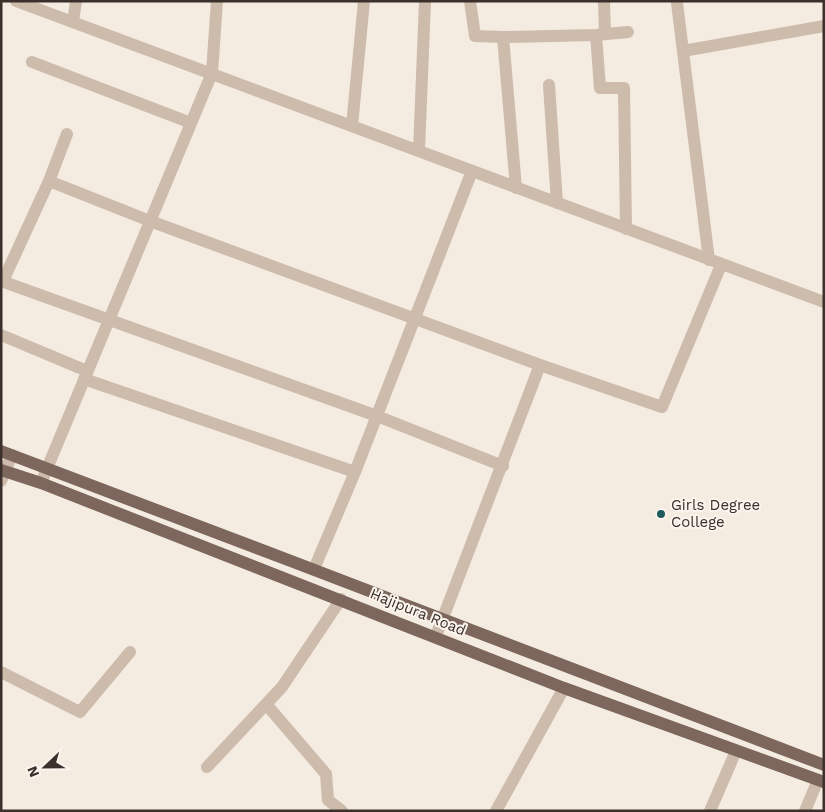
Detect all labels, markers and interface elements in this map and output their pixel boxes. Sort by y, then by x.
place label: Girls Degree College [671,496,760,531]
marker: Girls Degree College [655,508,667,520]
street label: Hajipura Road [367,585,469,639]
north arrow [20,742,70,792]
text: N [24,764,42,780]

